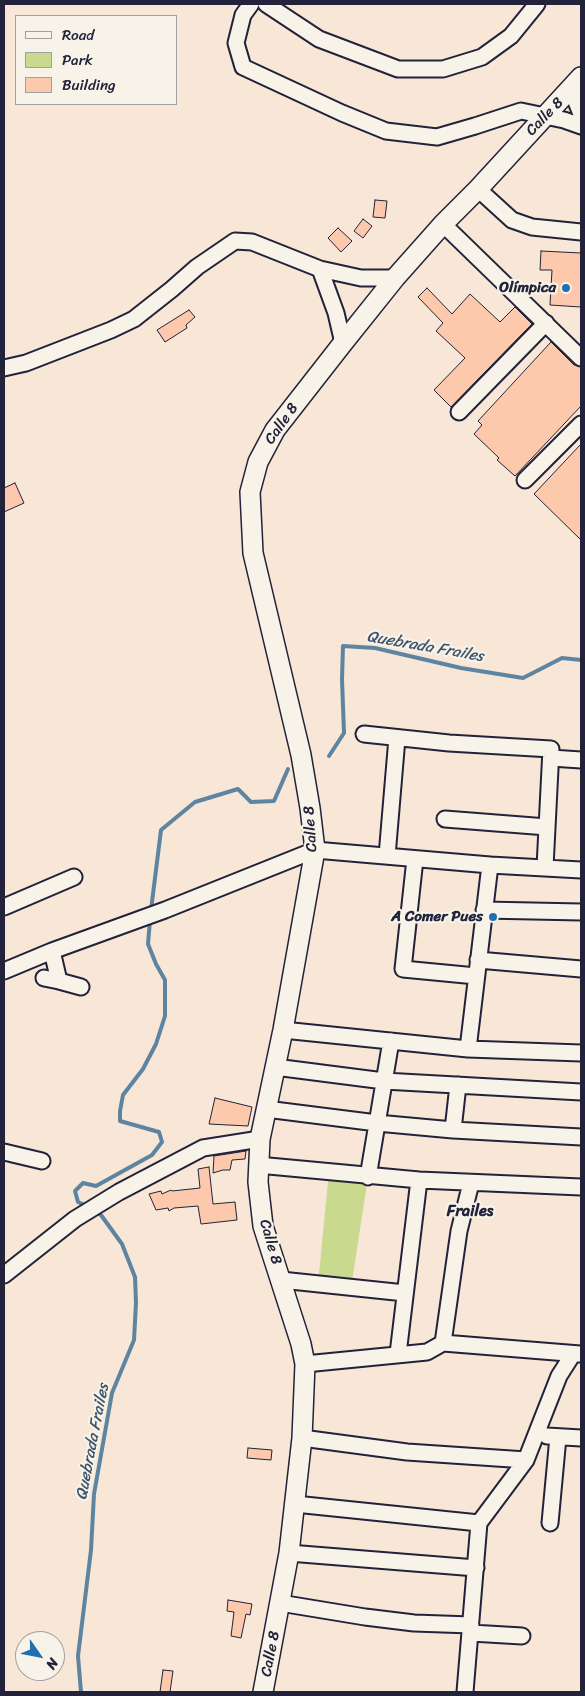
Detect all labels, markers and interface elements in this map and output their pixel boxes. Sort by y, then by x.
legend [15,15,178,105]
text: Road [62,22,94,48]
text: Park [62,47,93,73]
text: Building [62,72,116,98]
street label: Calle 8 [523,94,567,140]
place label: Olímpica [499,279,556,297]
marker: Olímpica [560,282,572,294]
street label: Calle 8 [261,400,303,448]
water label: Quebrada Frailes [365,627,485,667]
street label: Calle 8 [300,805,322,853]
place label: A Comer Pues [391,908,483,926]
marker: A Comer Pues [487,911,499,923]
district label: Frailes [447,1202,493,1222]
street label: Calle 8 [255,1217,285,1267]
water label: Quebrada Frailes [72,1382,114,1502]
street label: Calle 8 [258,1630,284,1678]
north arrow [15,1631,65,1681]
text: N [39,1653,65,1675]

